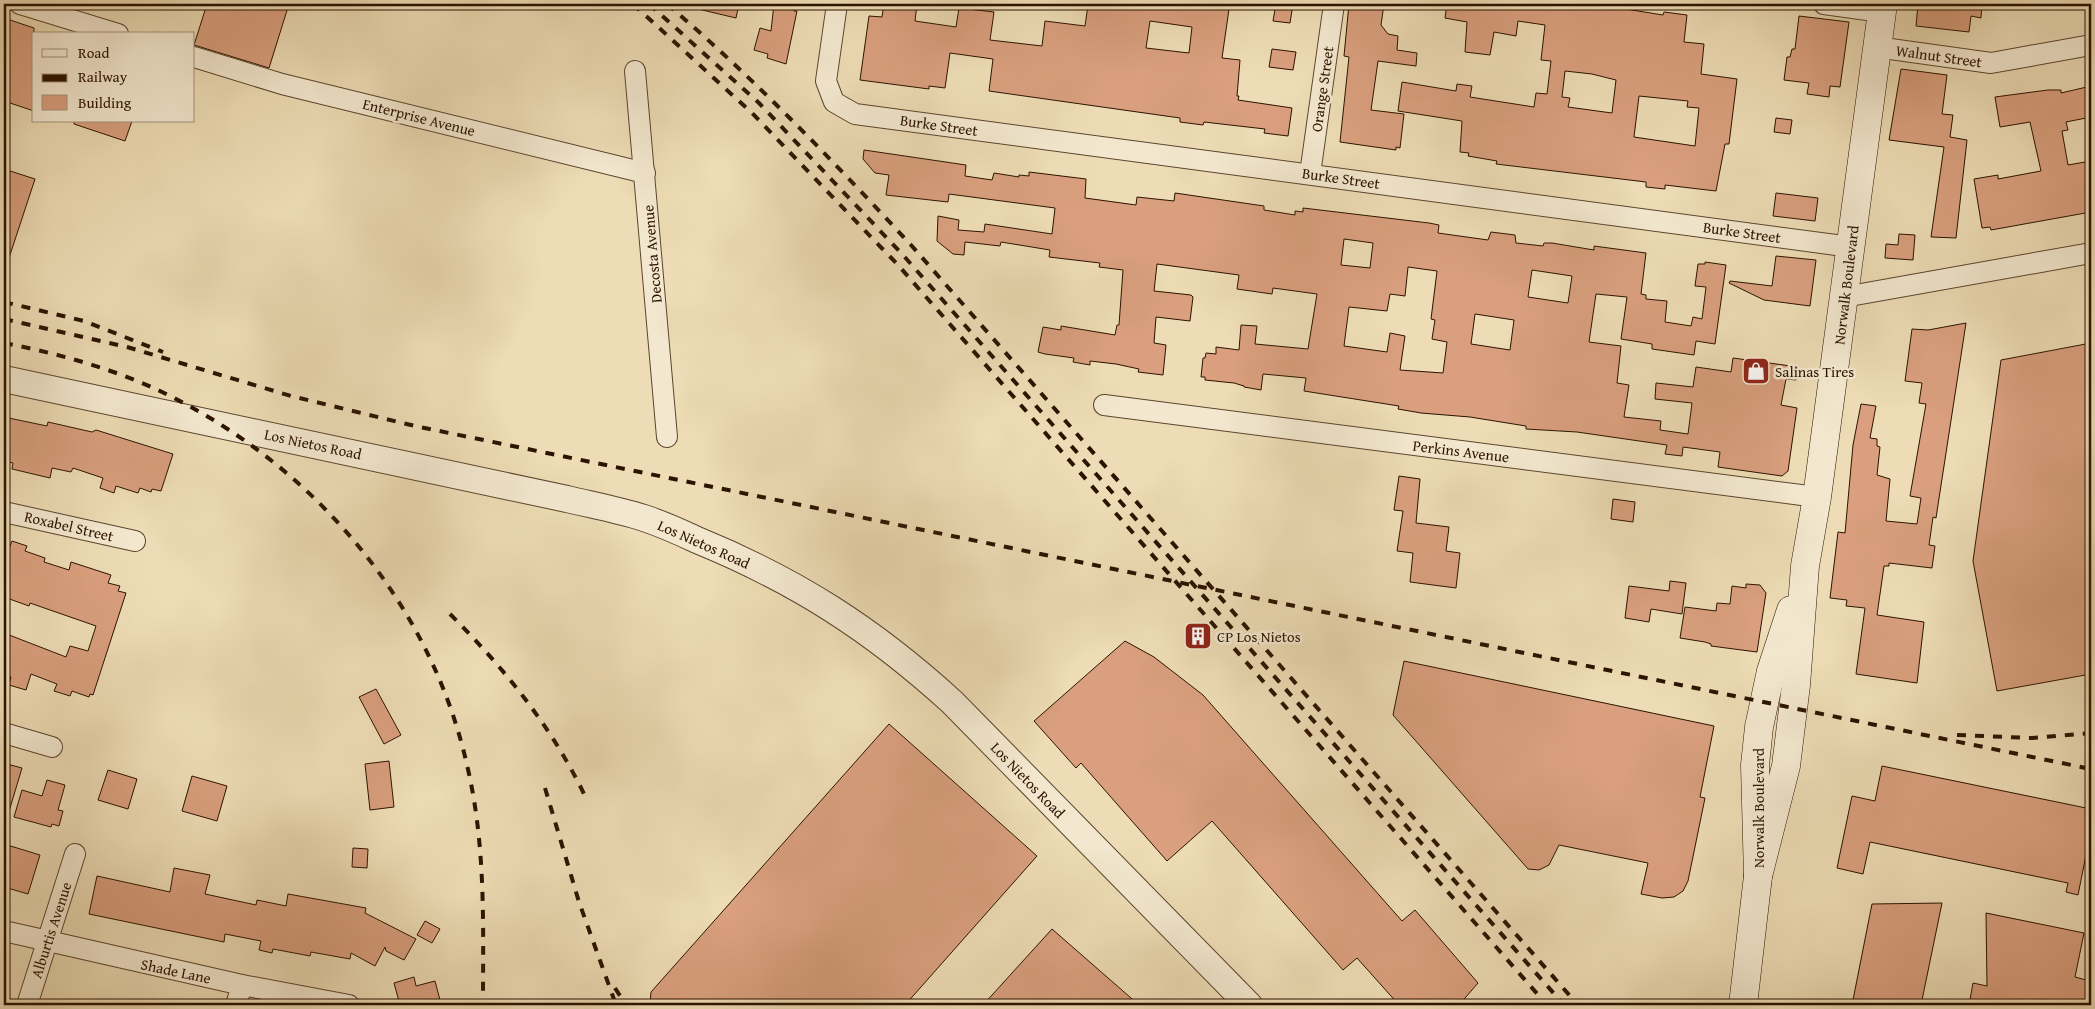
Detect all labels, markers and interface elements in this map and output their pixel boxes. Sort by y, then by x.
legend [32,32,195,122]
street label: Walnut Street [1895,40,1984,73]
text: Road [78,42,109,63]
street label: Orange Street [1306,44,1339,133]
text: Railway [78,66,128,87]
text: Building [78,92,132,113]
street label: Enterprise Avenue [360,93,478,141]
street label: Burke Street [899,109,980,141]
street label: Burke Street [1301,162,1382,194]
street label: Decosta Avenue [637,204,667,304]
street label: Burke Street [1702,216,1783,248]
street label: Norwalk Boulevard [1828,224,1864,346]
shop icon: Salinas Tires [1741,356,1771,386]
place label: Salinas Tires [1775,361,1854,382]
street label: Los Nietos Road [262,423,364,465]
street label: Perkins Avenue [1412,435,1510,467]
street label: Roxabel Street [22,506,116,547]
street label: Los Nietos Road [655,514,753,574]
building icon: CP Los Nietos [1183,621,1213,651]
place label: CP Los Nietos [1217,626,1301,647]
street label: Los Nietos Road [986,737,1070,823]
street label: Norwalk Boulevard [1748,748,1769,868]
street label: Alburtis Avenue [26,879,76,981]
street label: Shade Lane [139,953,213,989]

